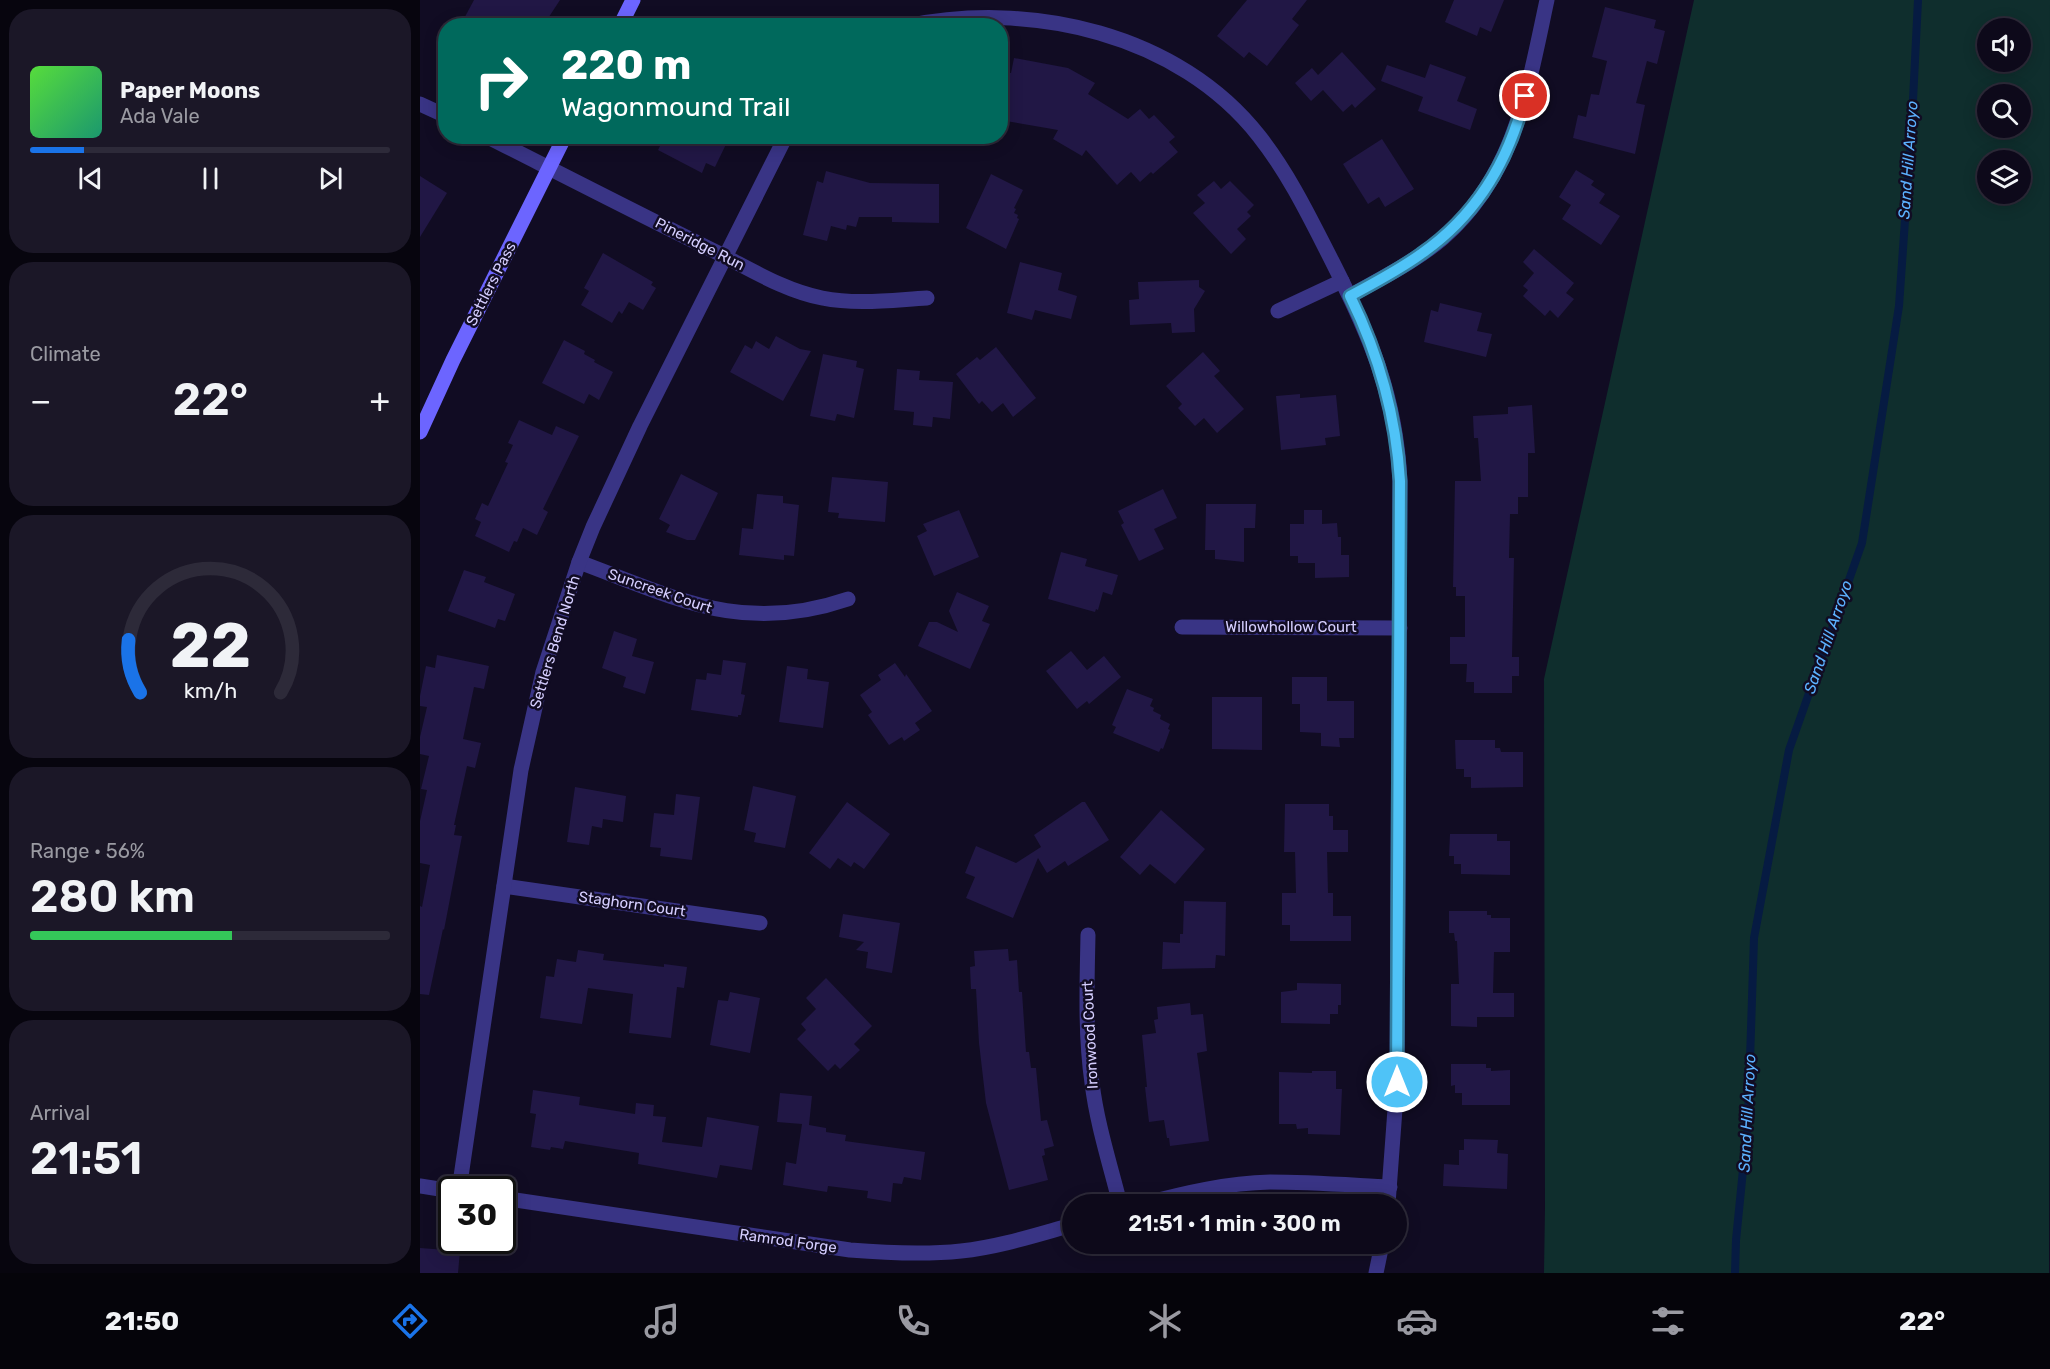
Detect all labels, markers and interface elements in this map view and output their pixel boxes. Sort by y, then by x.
map controls [1977,18,2031,204]
button: sound [1977,18,2031,72]
text: 220 m [561,40,692,90]
icon: right [462,42,540,120]
pin [1499,70,1550,121]
text: Paper Moons [120,77,260,104]
icon: arrive [1508,79,1541,112]
button: search [1977,84,2031,138]
text: Wagonmound Trail [561,91,791,123]
water label: Sand Hill Arroyo [1894,100,1922,220]
text: Ada Vale [120,104,200,128]
button: layers [1977,150,2031,204]
icon: previous [74,162,107,195]
icon: pause [194,162,227,195]
icon: next [314,162,347,195]
street label: Pineridge Run [652,214,748,274]
street label: Settlers Pass [462,239,520,329]
text: Climate [30,342,101,366]
text: 22° [173,373,248,426]
text: − [30,381,51,420]
text: + [369,381,390,420]
street label: Suncreek Court [606,565,714,617]
street label: Settlers Bend North [526,573,584,711]
water label: Sand Hill Arroyo [1800,578,1856,696]
text: 22 [169,610,251,684]
street label: Willowhollow Court [1225,618,1357,636]
text: km/h [183,679,237,704]
text: Range · 56% [30,839,145,863]
text: 280 km [30,870,195,923]
street label: Staghorn Court [577,888,687,920]
street label: Ironwood Court [1078,980,1102,1089]
position arrow [1365,1050,1429,1114]
water label: Sand Hill Arroyo [1734,1053,1760,1173]
text: Arrival [30,1101,90,1125]
text: 21:51 [30,1132,142,1185]
speed limit sign: 30 [438,1176,516,1254]
text: 21:51 · 1 min · 300 m [1128,1210,1341,1237]
street label: Ramrod Forge [738,1225,838,1257]
icon: directions [389,1300,431,1342]
icon: music [641,1300,683,1342]
icon: phone [892,1300,934,1342]
icon: climate [1144,1300,1186,1342]
icon: car [1396,1300,1438,1342]
icon: filters [1647,1300,1689,1342]
text: 21:50 [105,1305,179,1337]
text: 22° [1899,1305,1945,1337]

